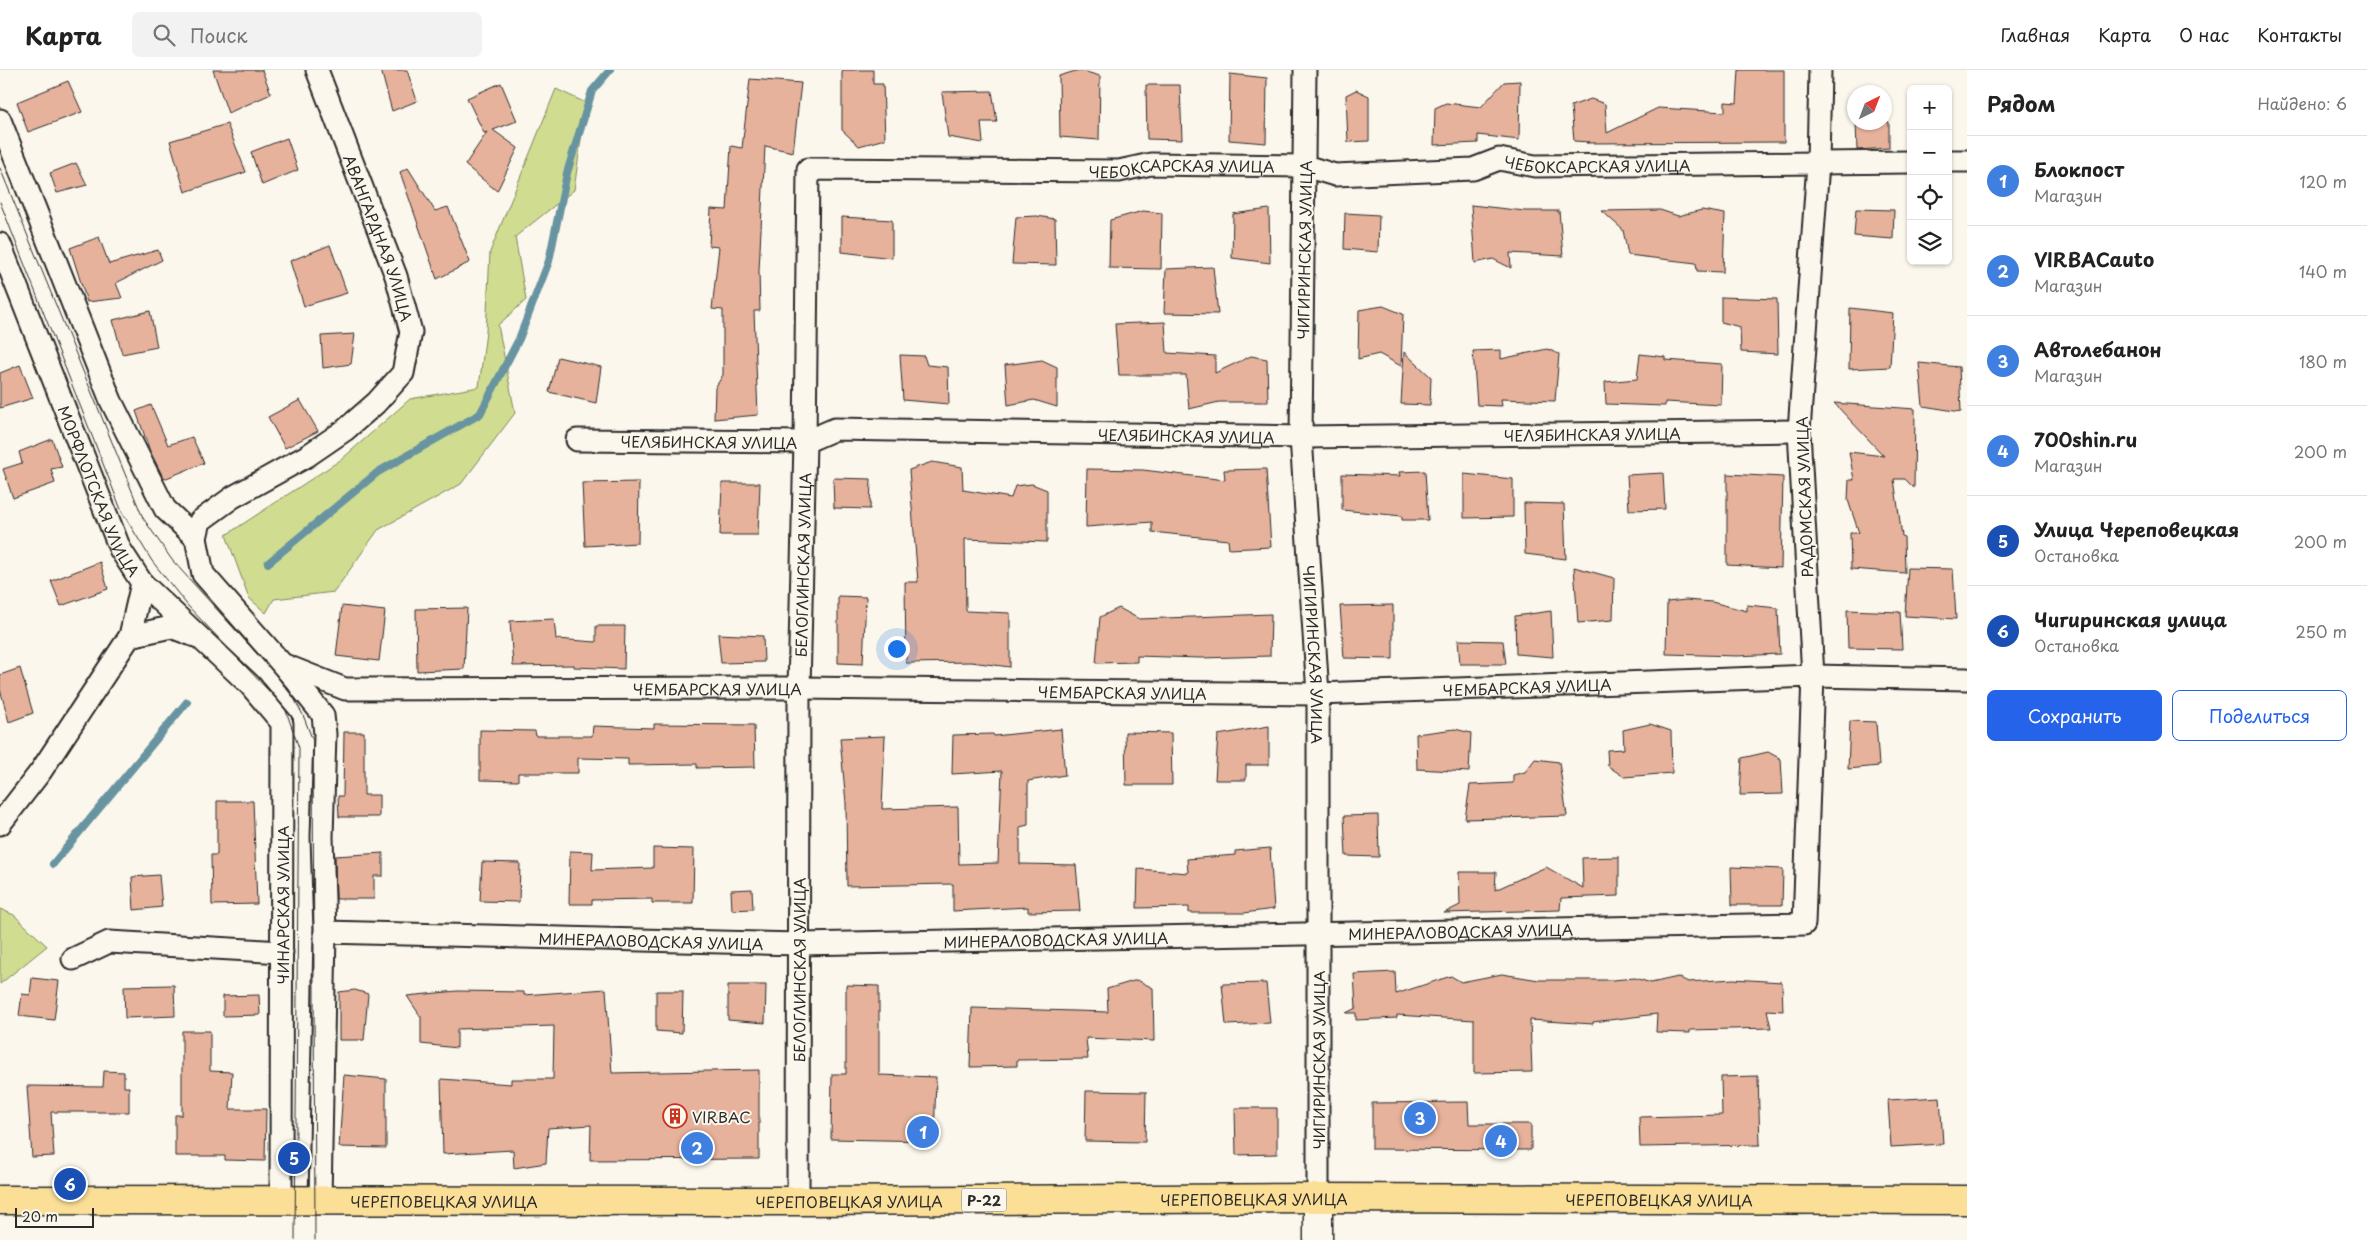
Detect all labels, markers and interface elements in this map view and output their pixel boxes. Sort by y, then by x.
search box [132,12,482,57]
text: Карта [25,17,102,53]
icon: search [150,21,178,49]
text: Поиск [190,21,248,49]
text: Главная [2001,21,2070,48]
text: Карта [2098,21,2151,48]
text: О нас [2179,21,2229,48]
text: Контакты [2257,21,2342,48]
north arrow [1847,85,1892,130]
map controls [1907,85,1952,265]
button: + [1907,85,1952,130]
text: Рядом [1987,87,2055,119]
text: Найдено: 6 [2257,91,2347,115]
button: − [1907,130,1952,175]
street label: ЧЕБОКСАРСКАЯ УЛИЦА [1502,149,1691,178]
street label: АВАНГАРДНАЯ УЛИЦА [339,151,419,324]
street label: ЧЕБОКСАРСКАЯ УЛИЦА [1088,152,1275,182]
text: Блокпост [2034,155,2124,183]
street label: ЧИГИРИНСКАЯ УЛИЦА [1291,160,1317,340]
text: 1 [1999,169,2007,193]
text: 120 m [2300,169,2347,193]
button: locate [1907,175,1952,220]
text: Магазин [2034,183,2103,207]
button: layers [1907,220,1952,265]
text: VIRBACauto [2034,245,2154,273]
text: 2 [1997,259,2009,283]
text: 140 m [2299,259,2347,283]
text: Магазин [2034,273,2103,297]
text: Автолебанон [2034,335,2161,363]
text: 3 [1998,349,2008,373]
text: 180 m [2299,349,2347,373]
text: Магазин [2034,363,2103,387]
street label: МОРФЛОТСКАЯ УЛИЦА [53,402,146,581]
street label: РАДОМСКАЯ УЛИЦА [1790,416,1818,578]
street label: ЧЕЛЯБИНСКАЯ УЛИЦА [1504,421,1681,446]
street label: ЧЕЛЯБИНСКАЯ УЛИЦА [1098,422,1275,448]
text: 700shin.ru [2034,425,2137,453]
street label: ЧЕЛЯБИНСКАЯ УЛИЦА [620,429,798,453]
text: 4 [1998,439,2008,463]
text: 200 m [2294,439,2347,463]
text: Магазин [2034,453,2103,477]
street label: БЕЛОГЛИНСКАЯ УЛИЦА [788,472,816,658]
text: Улица Череповецкая [2034,515,2239,543]
text: 5 [1998,529,2008,553]
text: 200 m [2294,529,2347,553]
text: Остановка [2034,543,2119,567]
street label: ЧИГИРИНСКАЯ УЛИЦА [1298,564,1330,744]
text: Чигиринская улица [2034,605,2227,633]
text: 6 [1997,619,2009,643]
text: 250 m [2296,619,2347,643]
text: Остановка [2034,633,2119,657]
your location [884,636,910,662]
street label: ЧЕМБАРСКАЯ УЛИЦА [1442,672,1612,701]
street label: ЧЕМБАРСКАЯ УЛИЦА [633,676,802,700]
street label: ЧЕМБАРСКАЯ УЛИЦА [1038,679,1207,704]
button: Сохранить [1987,690,2162,741]
button: Поделиться [2172,690,2347,741]
street label: ЧИНАРСКАЯ УЛИЦА [271,826,294,984]
street label: БЕЛОГЛИНСКАЯ УЛИЦА [787,878,810,1062]
street label: МИНЕРАЛОВОДСКАЯ УЛИЦА [1348,917,1573,945]
street label: МИНЕРАЛОВОДСКАЯ УЛИЦА [943,925,1168,953]
street label: МИНЕРАЛОВОДСКАЯ УЛИЦА [538,926,764,955]
street label: ЧИГИРИНСКАЯ УЛИЦА [1307,970,1330,1150]
pin: 3 [1404,1099,1436,1137]
building icon: VIRBAC [662,1103,688,1129]
place label: VIRBAC [692,1105,751,1128]
pin: 1 [907,1113,939,1151]
pin: 4 [1485,1122,1517,1160]
pin: 2 [681,1129,713,1167]
pin: 5 [278,1139,310,1177]
pin: 6 [54,1165,86,1203]
street label: ЧЕРЕПОВЕЦКАЯ УЛИЦА [1160,1186,1348,1210]
street label: ЧЕРЕПОВЕЦКАЯ УЛИЦА [1565,1187,1753,1211]
road number: Р-22 [962,1188,1006,1212]
street label: ЧЕРЕПОВЕЦКАЯ УЛИЦА [350,1189,538,1212]
street label: ЧЕРЕПОВЕЦКАЯ УЛИЦА [755,1189,943,1213]
scale bar [15,1205,94,1228]
text: 20 m [22,1206,58,1227]

